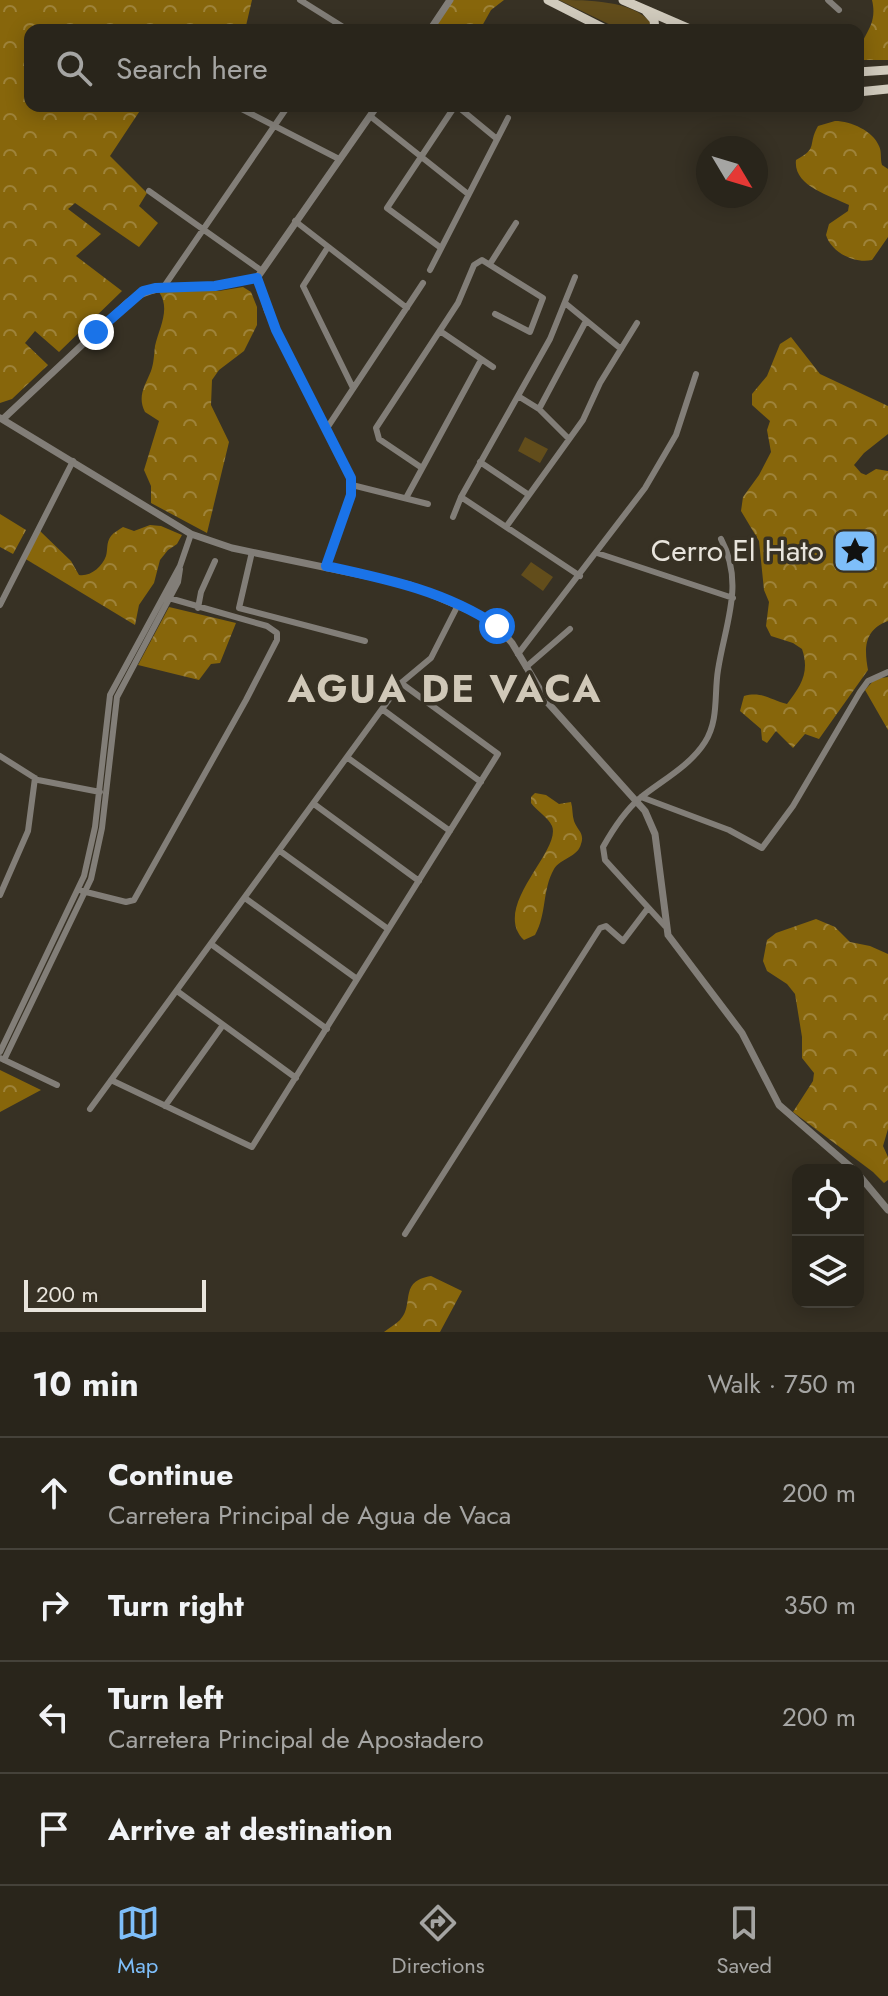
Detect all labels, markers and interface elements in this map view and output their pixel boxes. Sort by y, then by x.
search box [24,24,864,112]
icon: search [52,46,96,90]
text: Search here [116,47,268,90]
north arrow [696,136,768,208]
route end [78,314,114,350]
place icon: Cerro El Hato [831,527,879,575]
place label: Cerro El Hato [651,529,824,572]
route start [479,608,515,644]
district label: AGUA DE VACA [287,661,602,716]
map controls [792,1164,864,1308]
button: locate [792,1164,864,1236]
button: layers [792,1236,864,1308]
scale bar [24,1276,206,1312]
text: 200 m [36,1278,99,1310]
text: 10 min [32,1360,139,1409]
text: Walk · 750 m [708,1365,856,1403]
text: Continue [108,1453,234,1496]
icon: ahead [32,1471,76,1515]
text: 200 m [782,1474,856,1512]
text: Carretera Principal de Agua de Vaca [108,1496,511,1534]
icon: right [32,1583,76,1627]
text: Turn right [108,1584,244,1627]
text: 350 m [783,1586,856,1624]
text: Turn left [108,1677,223,1720]
icon: left [32,1695,76,1739]
text: 200 m [782,1698,856,1736]
text: Carretera Principal de Apostadero [108,1720,484,1758]
icon: arrive [32,1807,76,1851]
text: Arrive at destination [108,1808,393,1851]
tab: Map [116,1901,160,1981]
tab: Directions [392,1901,485,1981]
tab: Saved [716,1901,772,1981]

